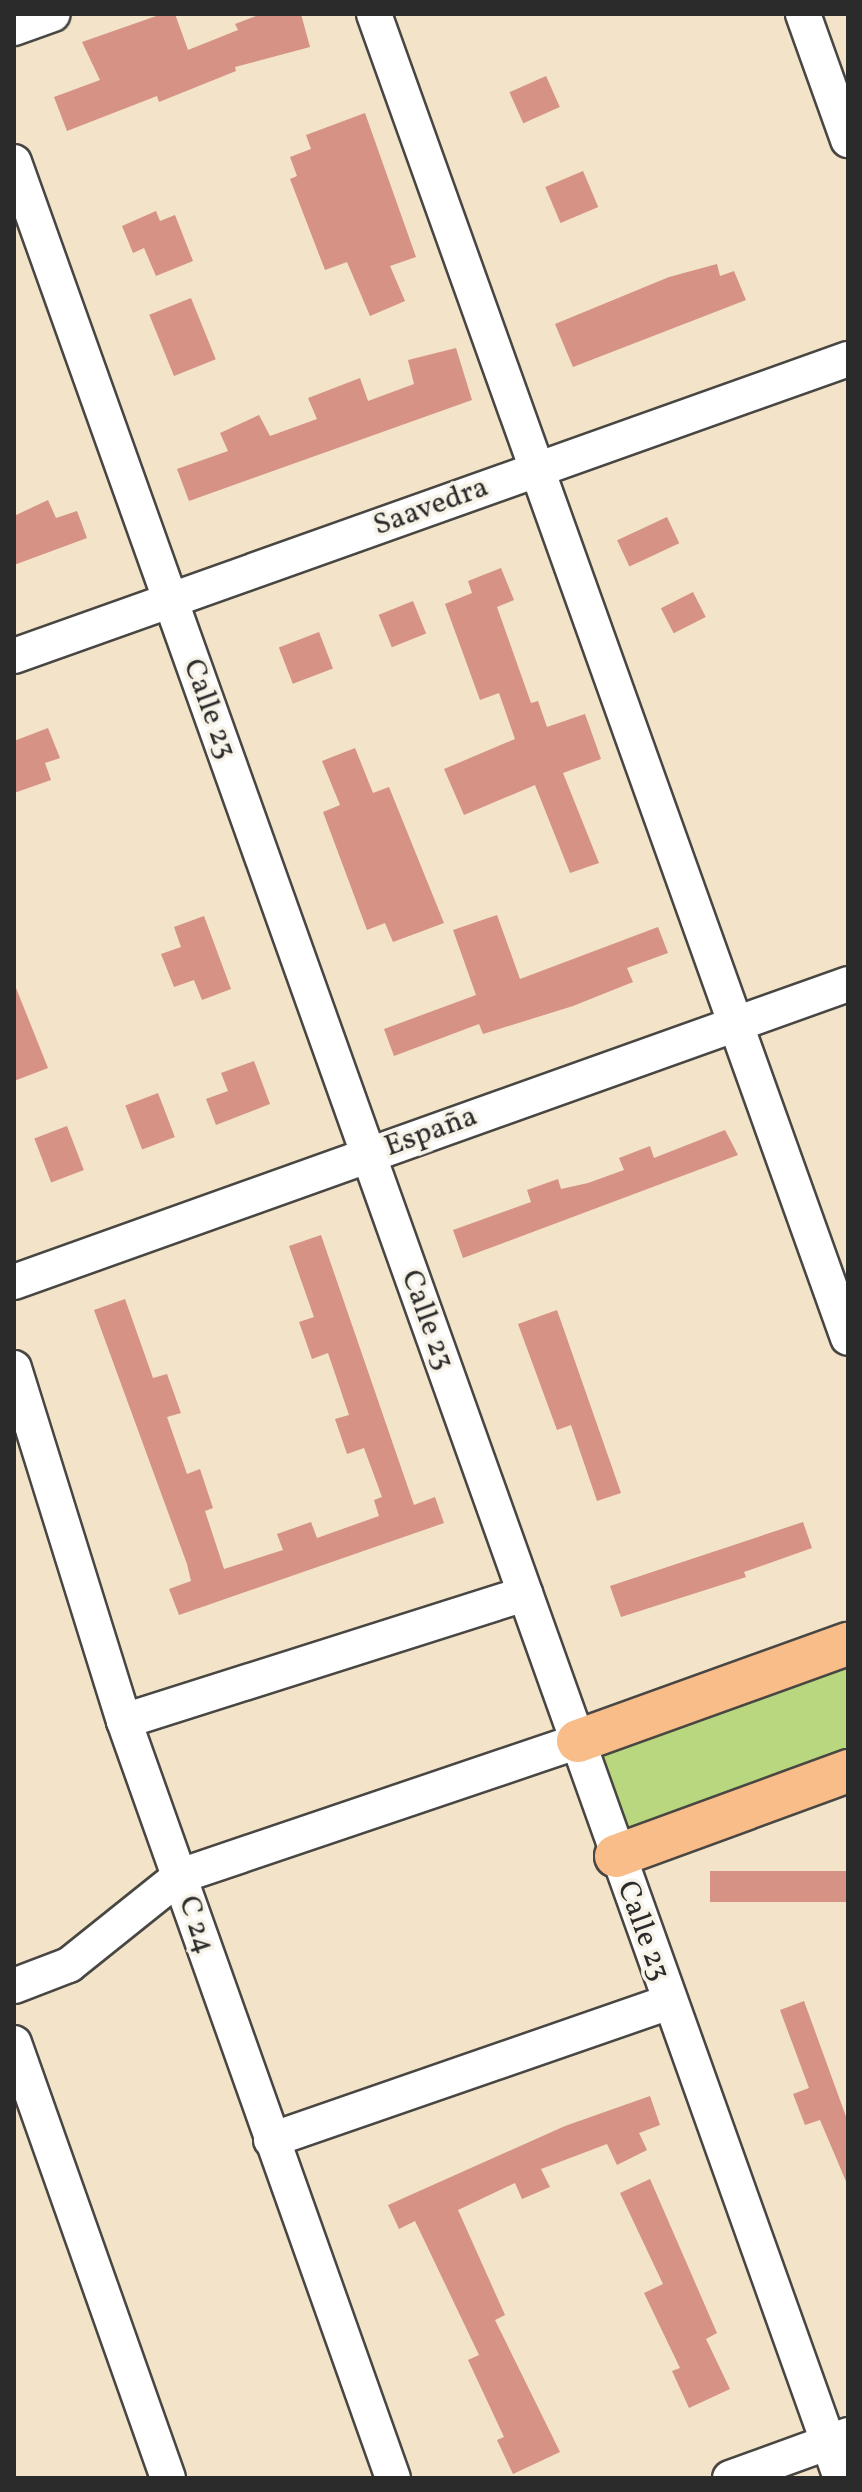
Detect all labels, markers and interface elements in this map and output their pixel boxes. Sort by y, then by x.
street label: Saavedra [369,470,493,544]
street label: Calle 23 [174,654,244,764]
street label: España [380,1099,482,1165]
street label: Calle 23 [392,1265,462,1375]
street label: Calle 23 [608,1876,678,1986]
street label: C 24 [170,1892,222,1958]

